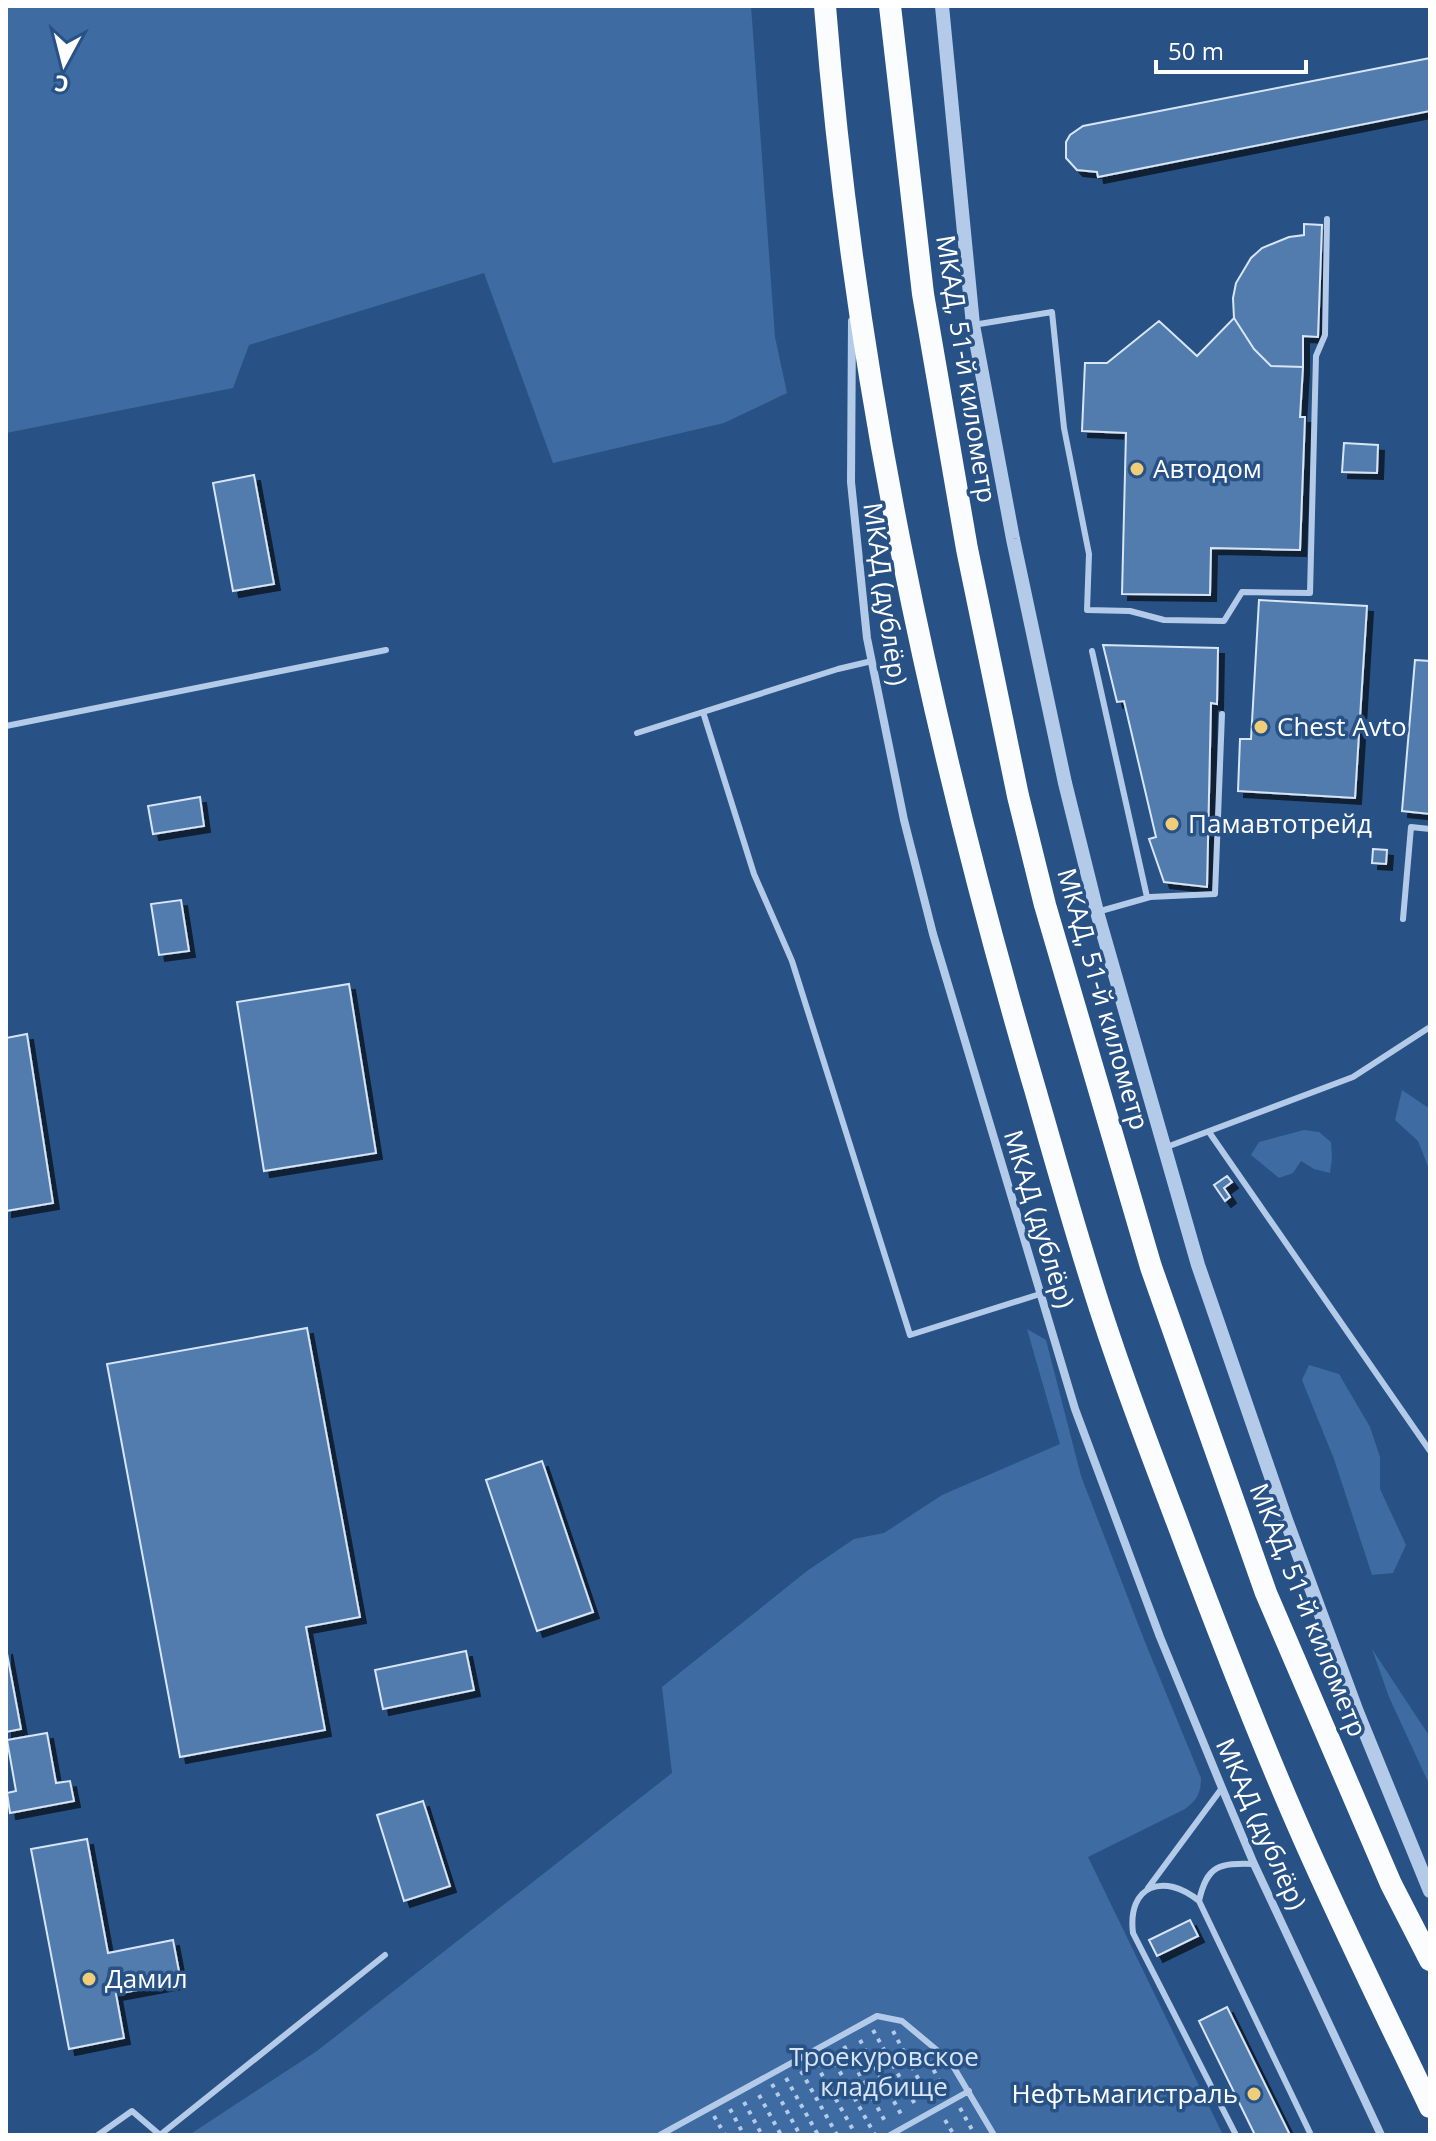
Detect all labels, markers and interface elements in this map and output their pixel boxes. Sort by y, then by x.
north arrow [24,24,104,104]
scale bar [1156,24,1306,74]
text: 50 m [1168,34,1224,67]
text: С [53,69,70,101]
street label: МКАД, 51-й километр [928,232,1006,505]
place label: Автодом [1153,450,1262,486]
marker: Автодом [1128,460,1146,478]
street label: МКАД (дублёр) [855,500,917,688]
place label: Chest Avto [1277,708,1407,744]
marker: Chest Avto [1252,718,1270,736]
place label: Памавтотрейд [1188,805,1372,841]
marker: Памавтотрейд [1163,815,1181,833]
street label: МКАД, 51-й километр [1049,864,1159,1134]
street label: МКАД (дублёр) [996,1125,1084,1312]
street label: МКАД, 51-й километр [1242,1477,1376,1742]
street label: МКАД (дублёр) [1208,1732,1316,1915]
place label: Дамил [105,1960,188,1996]
marker: Дамил [80,1970,98,1988]
park label: Троекуровское кладбище [789,2038,979,2104]
place label: Нефтьмагистраль [1012,2075,1238,2111]
marker: Нефтьмагистраль [1245,2085,1263,2103]

